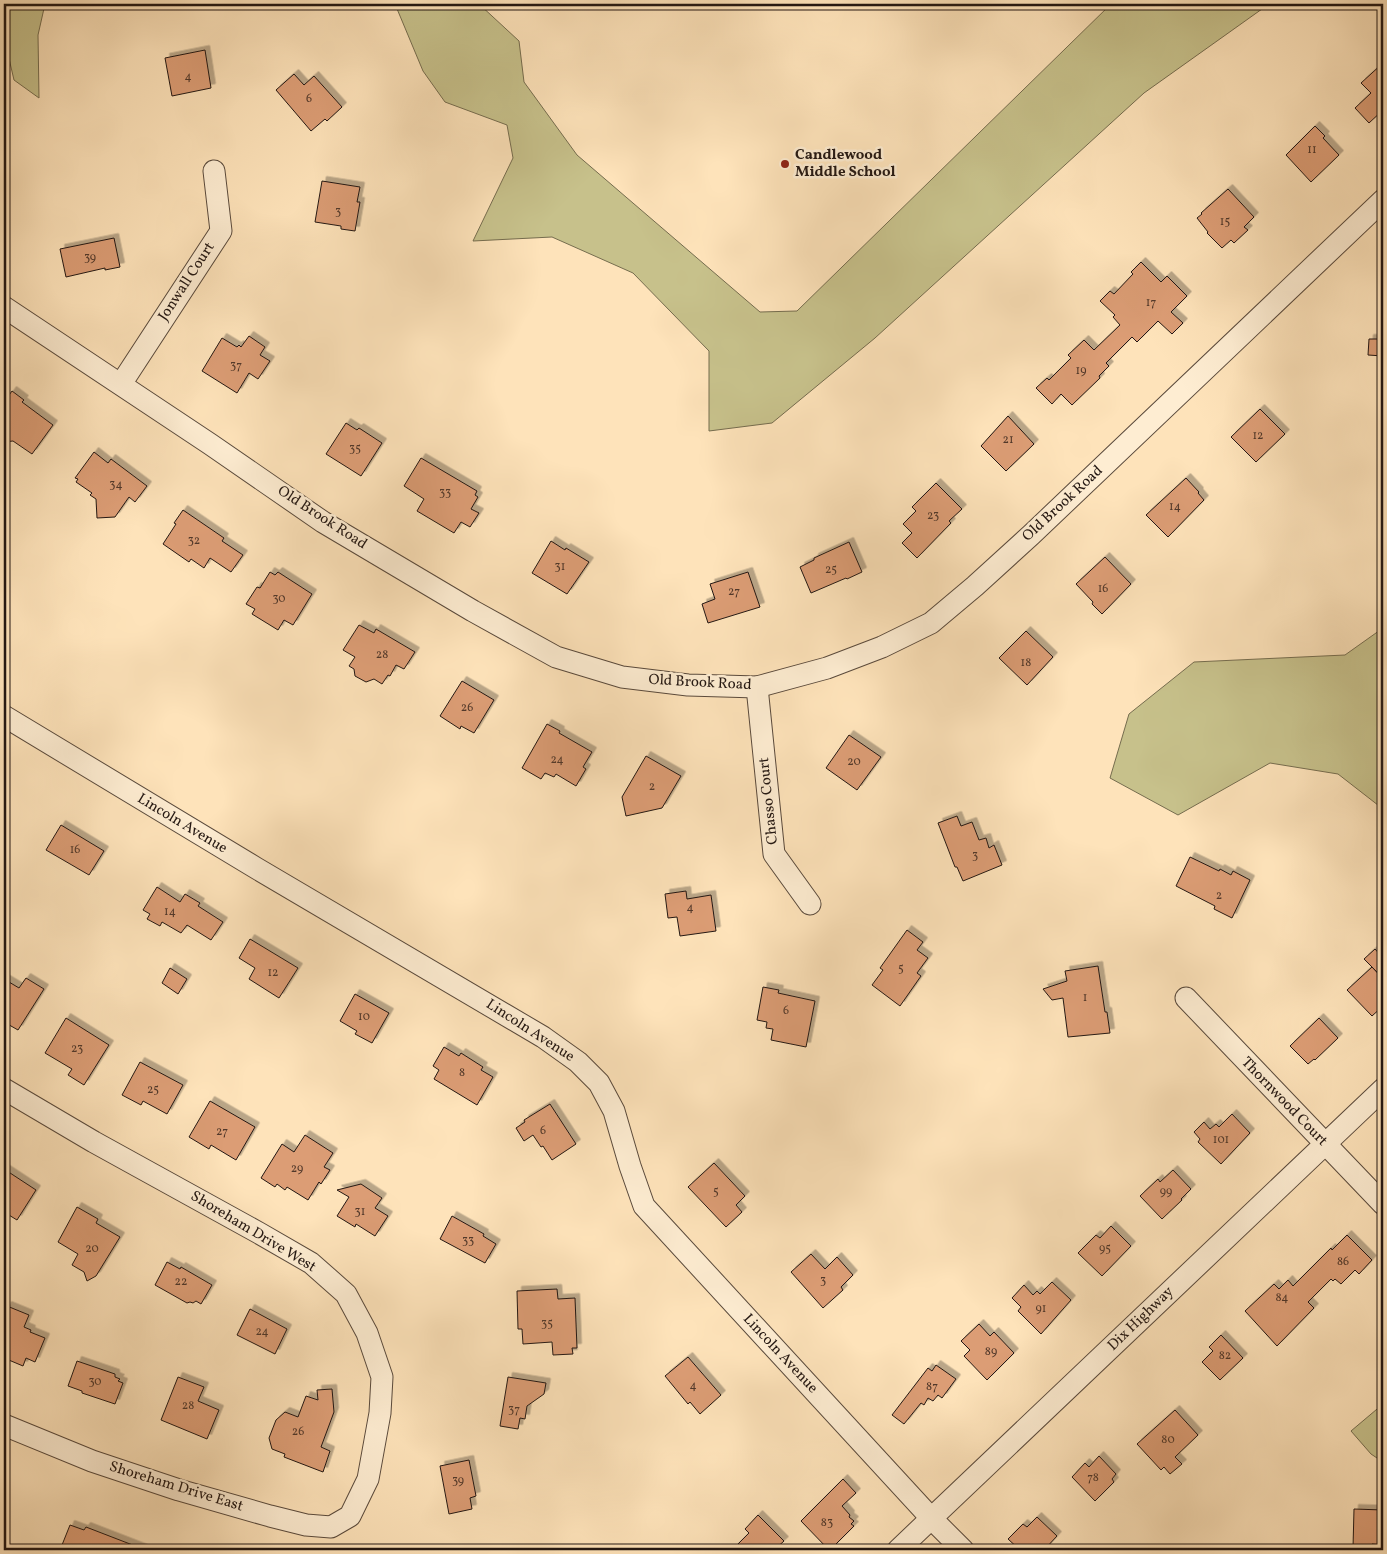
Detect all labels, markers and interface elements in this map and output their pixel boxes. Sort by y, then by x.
house number: 4 [184,69,192,85]
house number: 6 [306,91,312,107]
house number: 11 [1307,142,1317,158]
place label: Candlewood Middle School [795,145,896,183]
marker: Candlewood Middle School [779,158,791,170]
house number: 3 [335,204,341,220]
house number: 15 [1220,214,1230,230]
street label: Jonwall Court [154,238,220,326]
house number: 39 [84,250,96,266]
house number: 17 [1146,295,1156,311]
house number: 37 [230,358,242,374]
house number: 19 [1076,363,1086,379]
house number: 12 [1252,428,1264,444]
house number: 21 [1002,432,1014,448]
house number: 35 [349,441,361,457]
street label: Old Brook Road [1018,461,1108,547]
house number: 34 [109,477,123,493]
street label: Old Brook Road [273,481,371,555]
house number: 33 [439,485,451,501]
house number: 14 [1169,499,1181,515]
house number: 23 [927,508,939,524]
house number: 32 [188,533,200,549]
house number: 31 [555,559,565,575]
house number: 25 [825,562,837,578]
house number: 16 [1098,581,1108,597]
house number: 27 [728,584,740,600]
house number: 30 [272,591,286,607]
house number: 28 [376,647,388,663]
house number: 18 [1021,655,1031,671]
street label: Old Brook Road [648,670,752,696]
house number: 26 [461,700,473,716]
house number: 24 [550,752,564,768]
house number: 20 [847,754,861,770]
street label: Chasso Court [754,756,784,846]
house number: 2 [649,779,655,795]
street label: Lincoln Avenue [133,789,231,859]
house number: 16 [70,842,80,858]
house number: 3 [972,848,978,864]
house number: 2 [1216,888,1222,904]
house number: 4 [686,900,694,916]
house number: 14 [164,904,176,920]
house number: 5 [898,961,904,977]
house number: 12 [267,965,279,981]
house number: 1 [1083,990,1087,1006]
street label: Lincoln Avenue [482,994,578,1068]
house number: 6 [783,1003,789,1019]
house number: 10 [358,1009,370,1025]
house number: 23 [71,1041,83,1057]
street label: Thornwood Court [1236,1053,1332,1151]
house number: 8 [459,1065,465,1081]
house number: 25 [147,1082,159,1098]
house number: 6 [540,1123,546,1139]
house number: 27 [216,1124,228,1140]
house number: 101 [1213,1132,1229,1148]
house number: 29 [291,1161,303,1177]
house number: 5 [713,1184,719,1200]
house number: 99 [1160,1184,1172,1200]
street label: Shoreham Drive West [186,1186,320,1278]
house number: 31 [355,1204,365,1220]
house number: 33 [462,1233,474,1249]
house number: 20 [85,1241,99,1257]
house number: 95 [1099,1241,1111,1257]
house number: 86 [1337,1254,1349,1270]
house number: 3 [820,1273,826,1289]
house number: 22 [175,1274,187,1290]
street label: Dix Highway [1103,1282,1179,1356]
house number: 84 [1276,1290,1288,1306]
house number: 91 [1036,1301,1046,1317]
street label: Lincoln Avenue [738,1310,822,1398]
house number: 35 [541,1316,553,1332]
house number: 24 [255,1324,269,1340]
house number: 89 [985,1344,997,1360]
house number: 82 [1219,1348,1231,1364]
house number: 30 [88,1374,102,1390]
house number: 4 [689,1378,697,1394]
house number: 87 [926,1379,938,1395]
house number: 28 [182,1398,194,1414]
house number: 37 [508,1402,520,1418]
house number: 26 [292,1424,304,1440]
house number: 80 [1161,1432,1175,1448]
street label: Shoreham Drive East [106,1457,246,1517]
house number: 78 [1087,1470,1099,1486]
house number: 39 [452,1473,464,1489]
house number: 83 [821,1515,833,1531]

